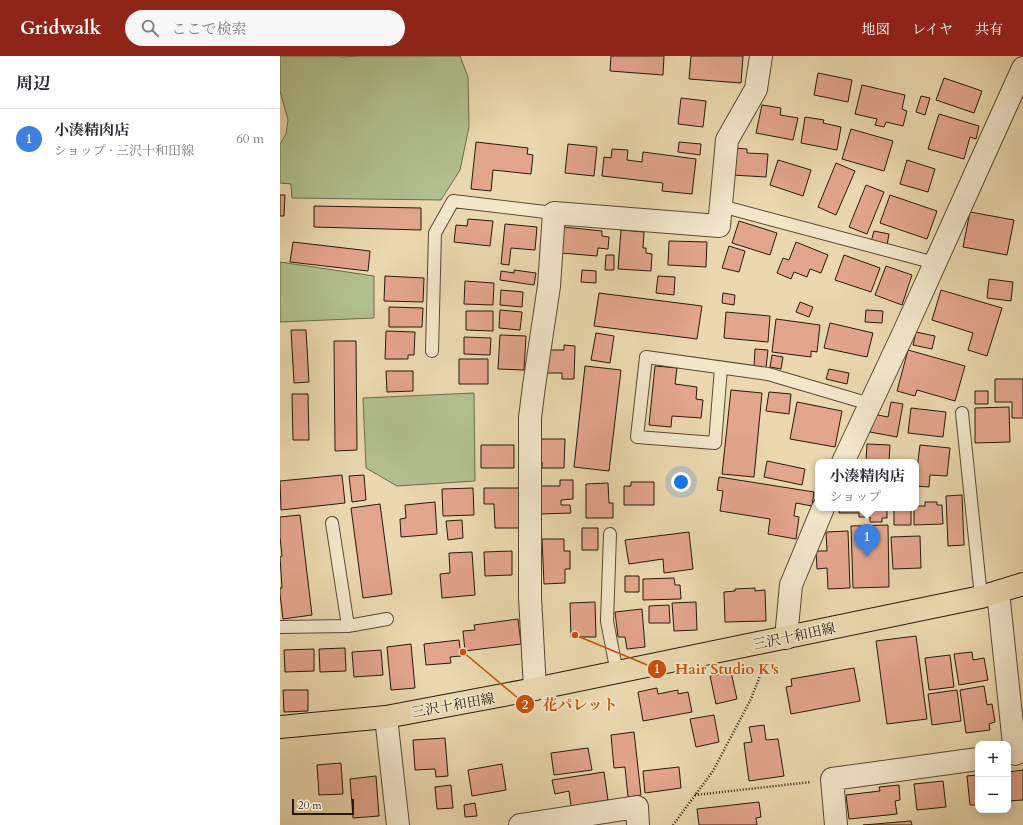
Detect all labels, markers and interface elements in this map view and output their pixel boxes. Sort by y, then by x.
search box [125,10,405,46]
text: Gridwalk [20,15,101,41]
icon: search [139,17,161,39]
text: ここで検索 [171,19,246,39]
text: 地図 [862,20,890,39]
text: レイヤ [912,20,953,39]
text: 共有 [975,20,1003,39]
text: 周辺 [16,72,50,95]
text: 小湊精肉店 [54,120,129,140]
text: 1 [26,130,32,148]
text: 60 m [236,130,264,148]
text: ショップ · 三沢十和田線 [54,142,194,160]
popup [815,459,919,511]
text: 小湊精肉店 [829,466,905,486]
your location [671,472,691,492]
text: ショップ [829,488,881,506]
pin: 1 [854,524,880,557]
street label: 三沢十和田線 [751,618,837,655]
callout: Hair Studio K's [647,655,787,682]
text: Hair Studio K's [675,659,779,679]
text: 1 [654,661,660,677]
street label: 三沢十和田線 [410,689,496,722]
callout: 花パレット [515,691,626,718]
text: 花パレット [543,695,617,715]
text: 2 [522,697,528,713]
map controls [975,741,1011,813]
button: + [975,741,1011,777]
button: − [975,777,1011,813]
scale bar [292,797,354,816]
text: 20 m [298,798,322,813]

